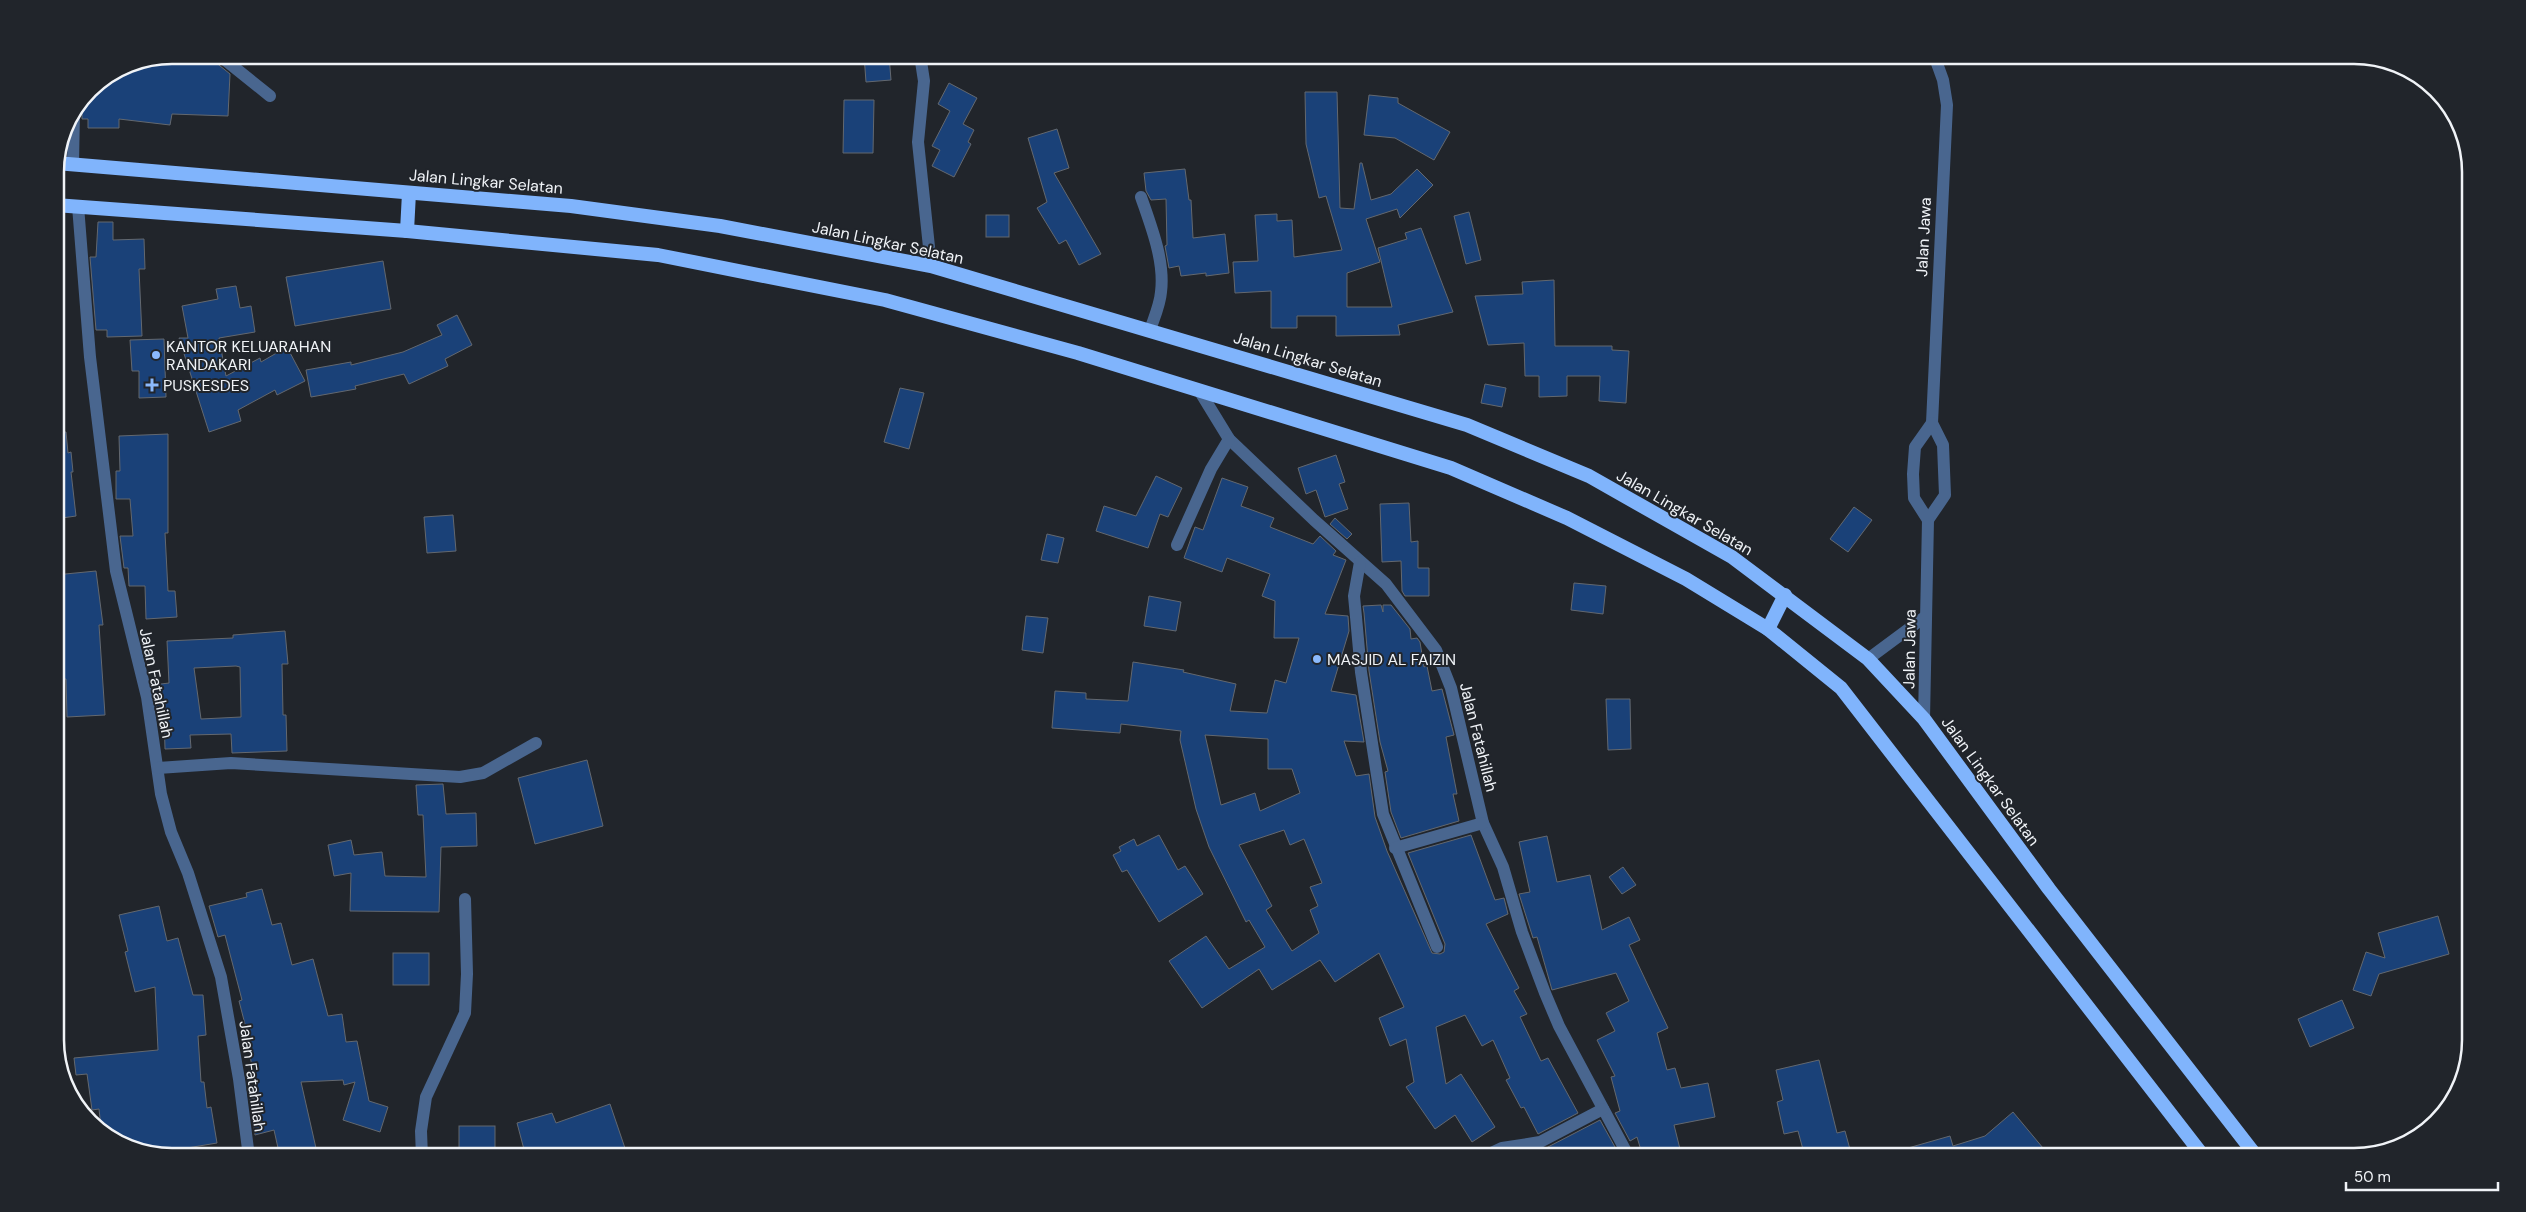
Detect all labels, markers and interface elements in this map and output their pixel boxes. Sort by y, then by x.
street label: Jalan Lingkar Selatan [408,164,564,199]
street label: Jalan Jawa [1911,197,1936,277]
street label: Jalan Lingkar Selatan [810,216,966,269]
street label: Jalan Lingkar Selatan [1231,327,1385,392]
place label: KANTOR KELUARAHAN RANDAKARI [166,336,331,375]
marker: KANTOR KELUARAHAN RANDAKARI [150,349,162,361]
place label: PUSKESDES [163,375,249,396]
marker: PUSKESDES [145,378,159,392]
street label: Jalan Lingkar Selatan [1613,465,1757,560]
street label: Jalan Jawa [1898,609,1921,689]
street label: Jalan Fatahillah [135,626,178,740]
place label: MASJID AL FAIZIN [1327,649,1456,670]
marker: MASJID AL FAIZIN [1311,653,1323,665]
street label: Jalan Fatahillah [1455,680,1502,794]
street label: Jalan Lingkar Selatan [1937,713,2044,850]
street label: Jalan Fatahillah [234,1019,271,1133]
scale bar [2346,1160,2498,1192]
text: 50 m [2354,1167,2391,1187]

